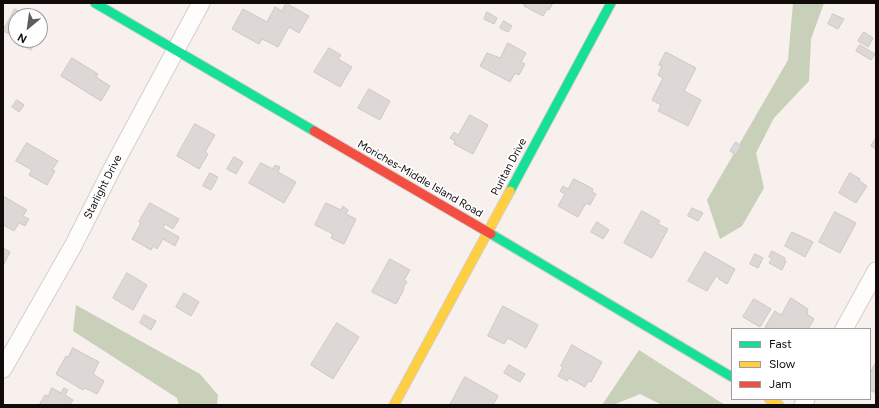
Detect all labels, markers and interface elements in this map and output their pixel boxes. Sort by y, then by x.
north arrow [8,8,48,48]
text: N [16,30,29,46]
street label: Puritan Drive [488,136,530,198]
street label: Moriches-Middle Island Road [355,138,485,220]
street label: Starlight Drive [81,153,125,221]
legend [731,328,871,400]
text: Fast [769,337,792,351]
text: Slow [769,357,795,371]
text: Jam [769,377,792,391]

